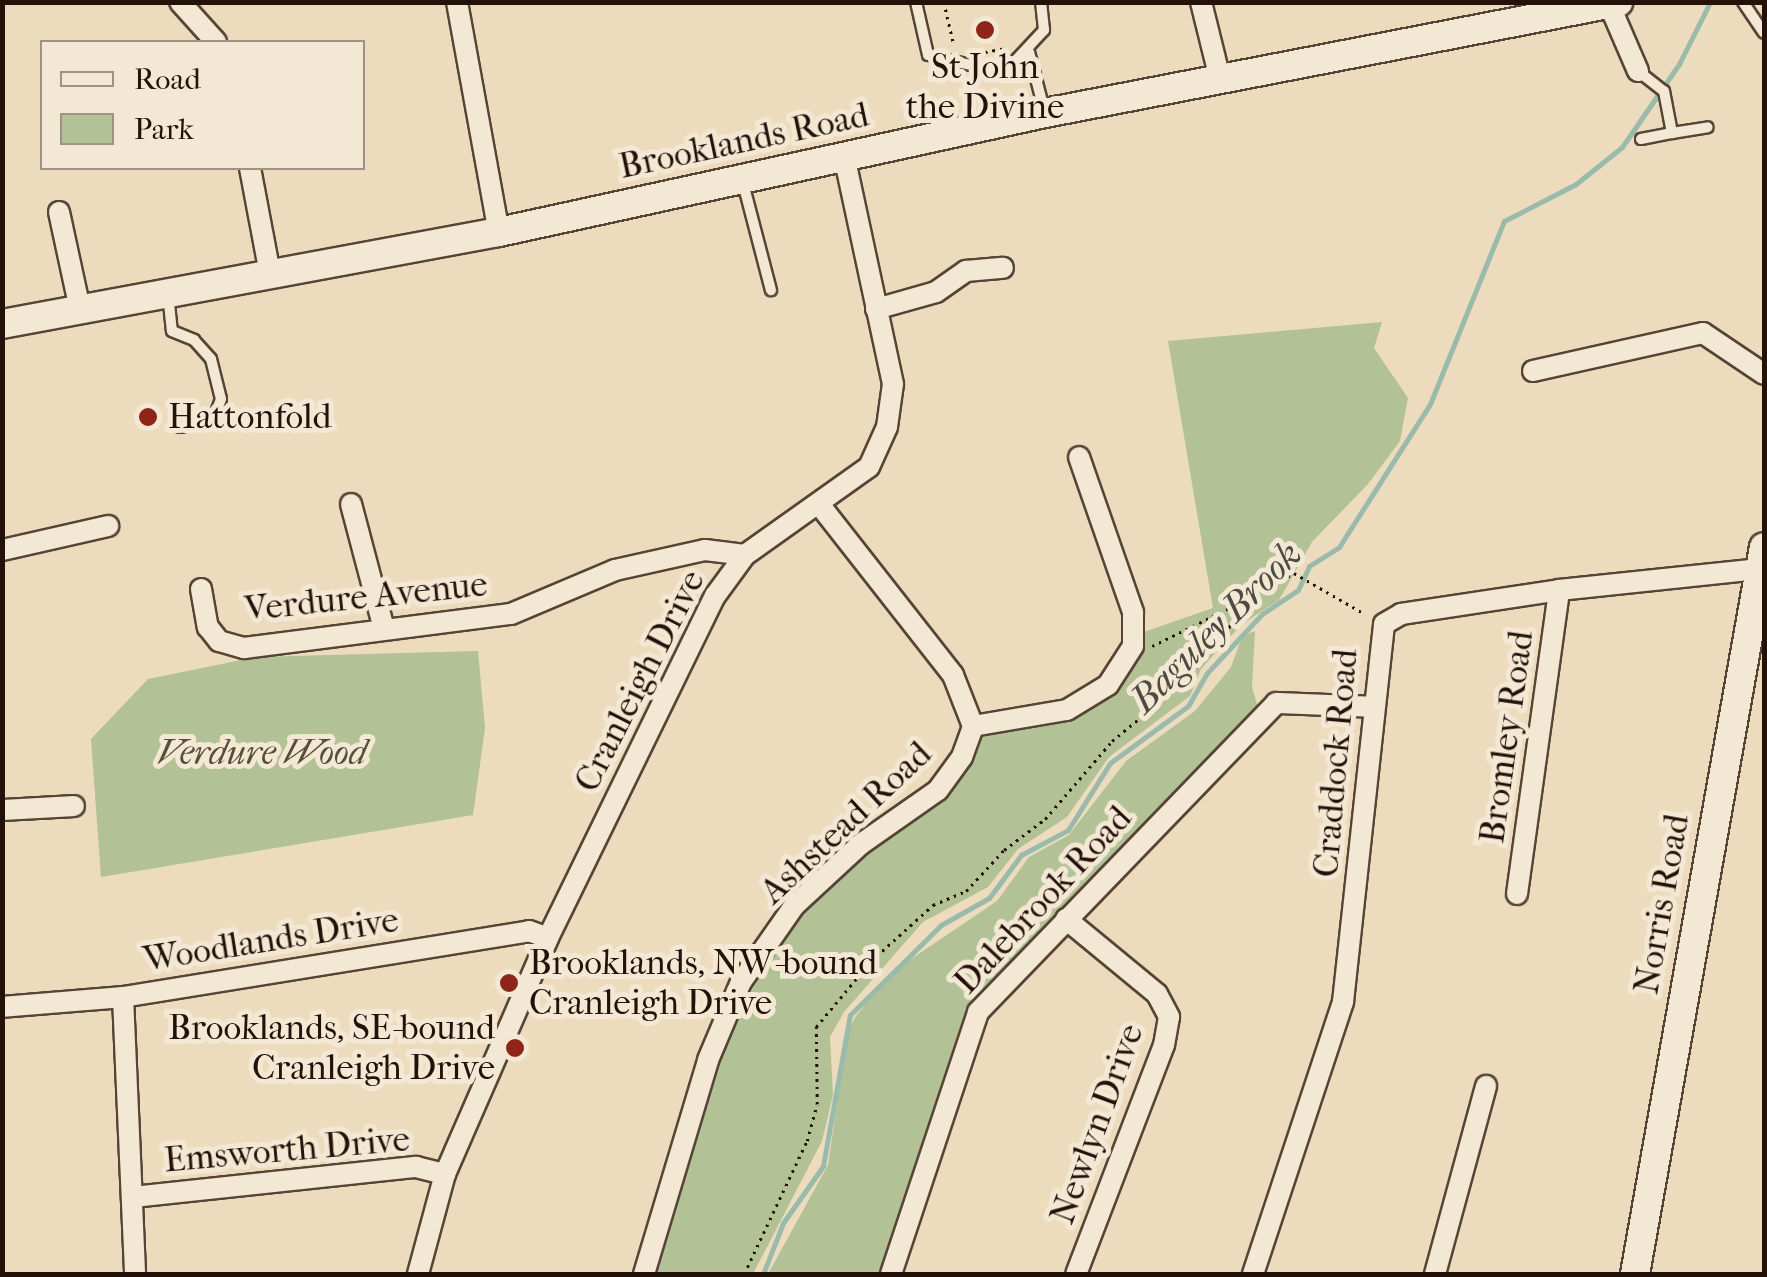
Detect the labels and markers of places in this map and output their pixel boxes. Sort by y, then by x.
marker: St John the Divine [974,19,996,41]
place label: St John the Divine [906,46,1064,128]
place label: Hattonfold [168,396,332,438]
marker: Hattonfold [137,406,159,428]
place label: Brooklands, NW-bound Cranleigh Drive [529,942,877,1024]
marker: Brooklands, NW-bound Cranleigh Drive [498,972,520,994]
place label: Brooklands, SE-bound Cranleigh Drive [168,1007,495,1089]
marker: Brooklands, SE-bound Cranleigh Drive [504,1037,526,1059]

